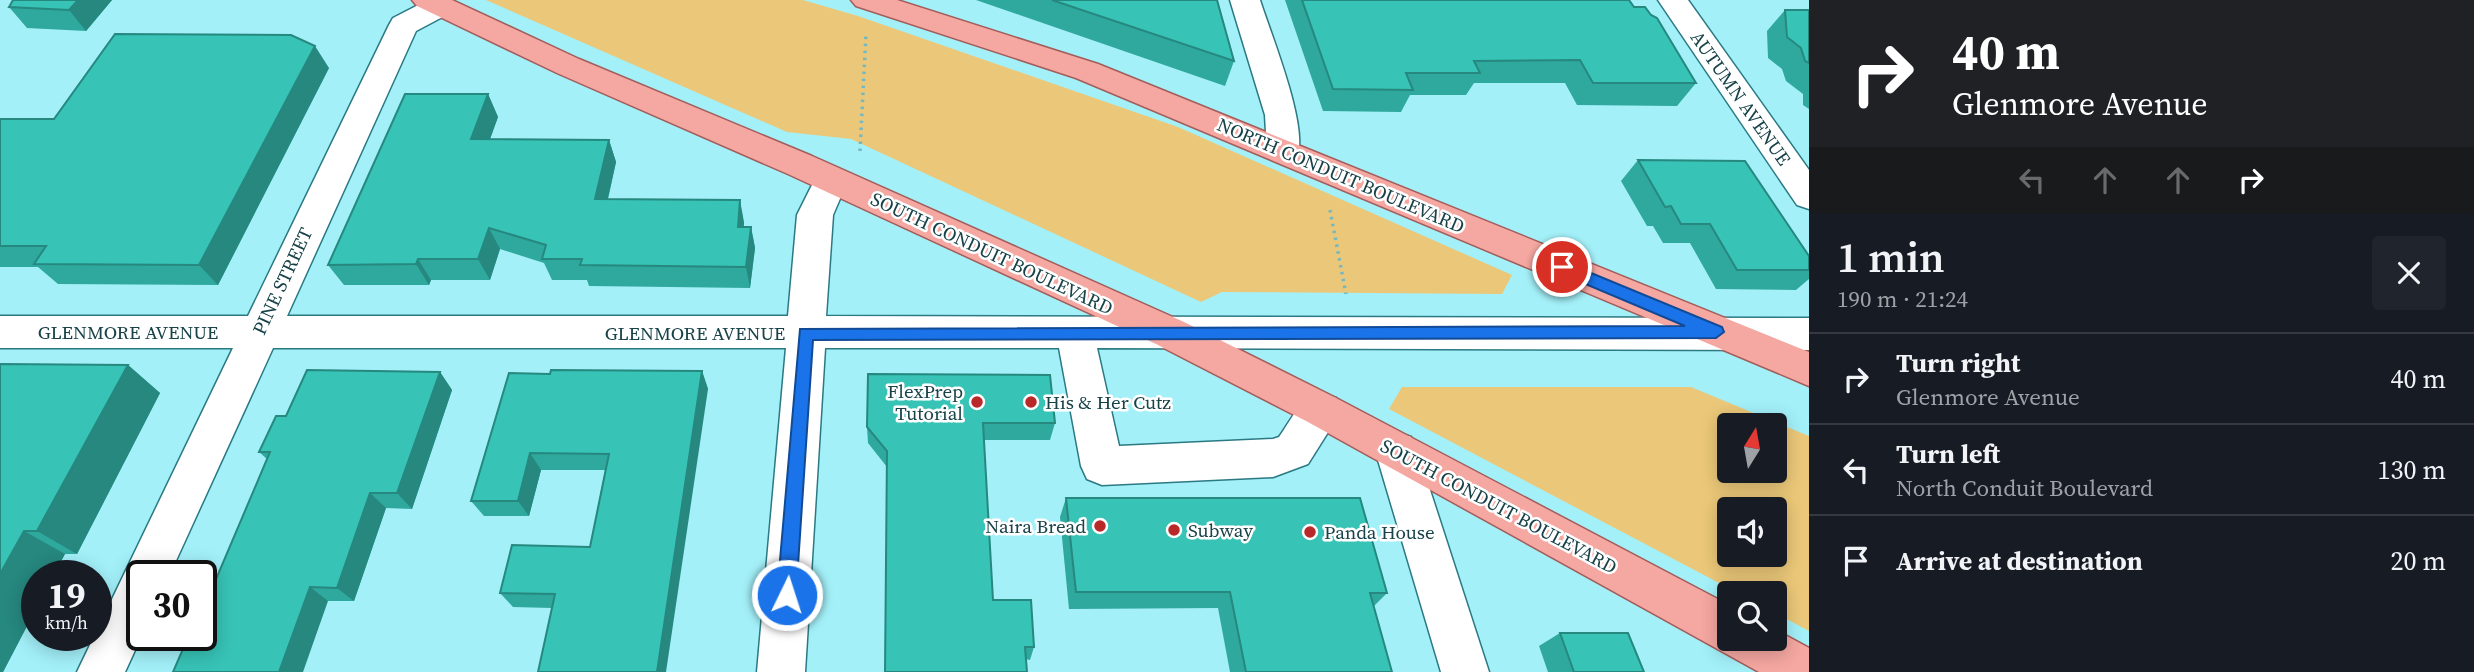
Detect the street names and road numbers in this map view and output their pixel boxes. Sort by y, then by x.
street label: AUTUMN AVENUE [1685,26,1797,170]
street label: NORTH CONDUIT BOULEVARD [1213,111,1469,239]
street label: SOUTH CONDUIT BOULEVARD [867,185,1117,321]
street label: PINE STREET [246,223,318,339]
street label: GLENMORE AVENUE [38,319,218,345]
street label: GLENMORE AVENUE [605,320,785,346]
street label: SOUTH CONDUIT BOULEVARD [1376,432,1622,580]

